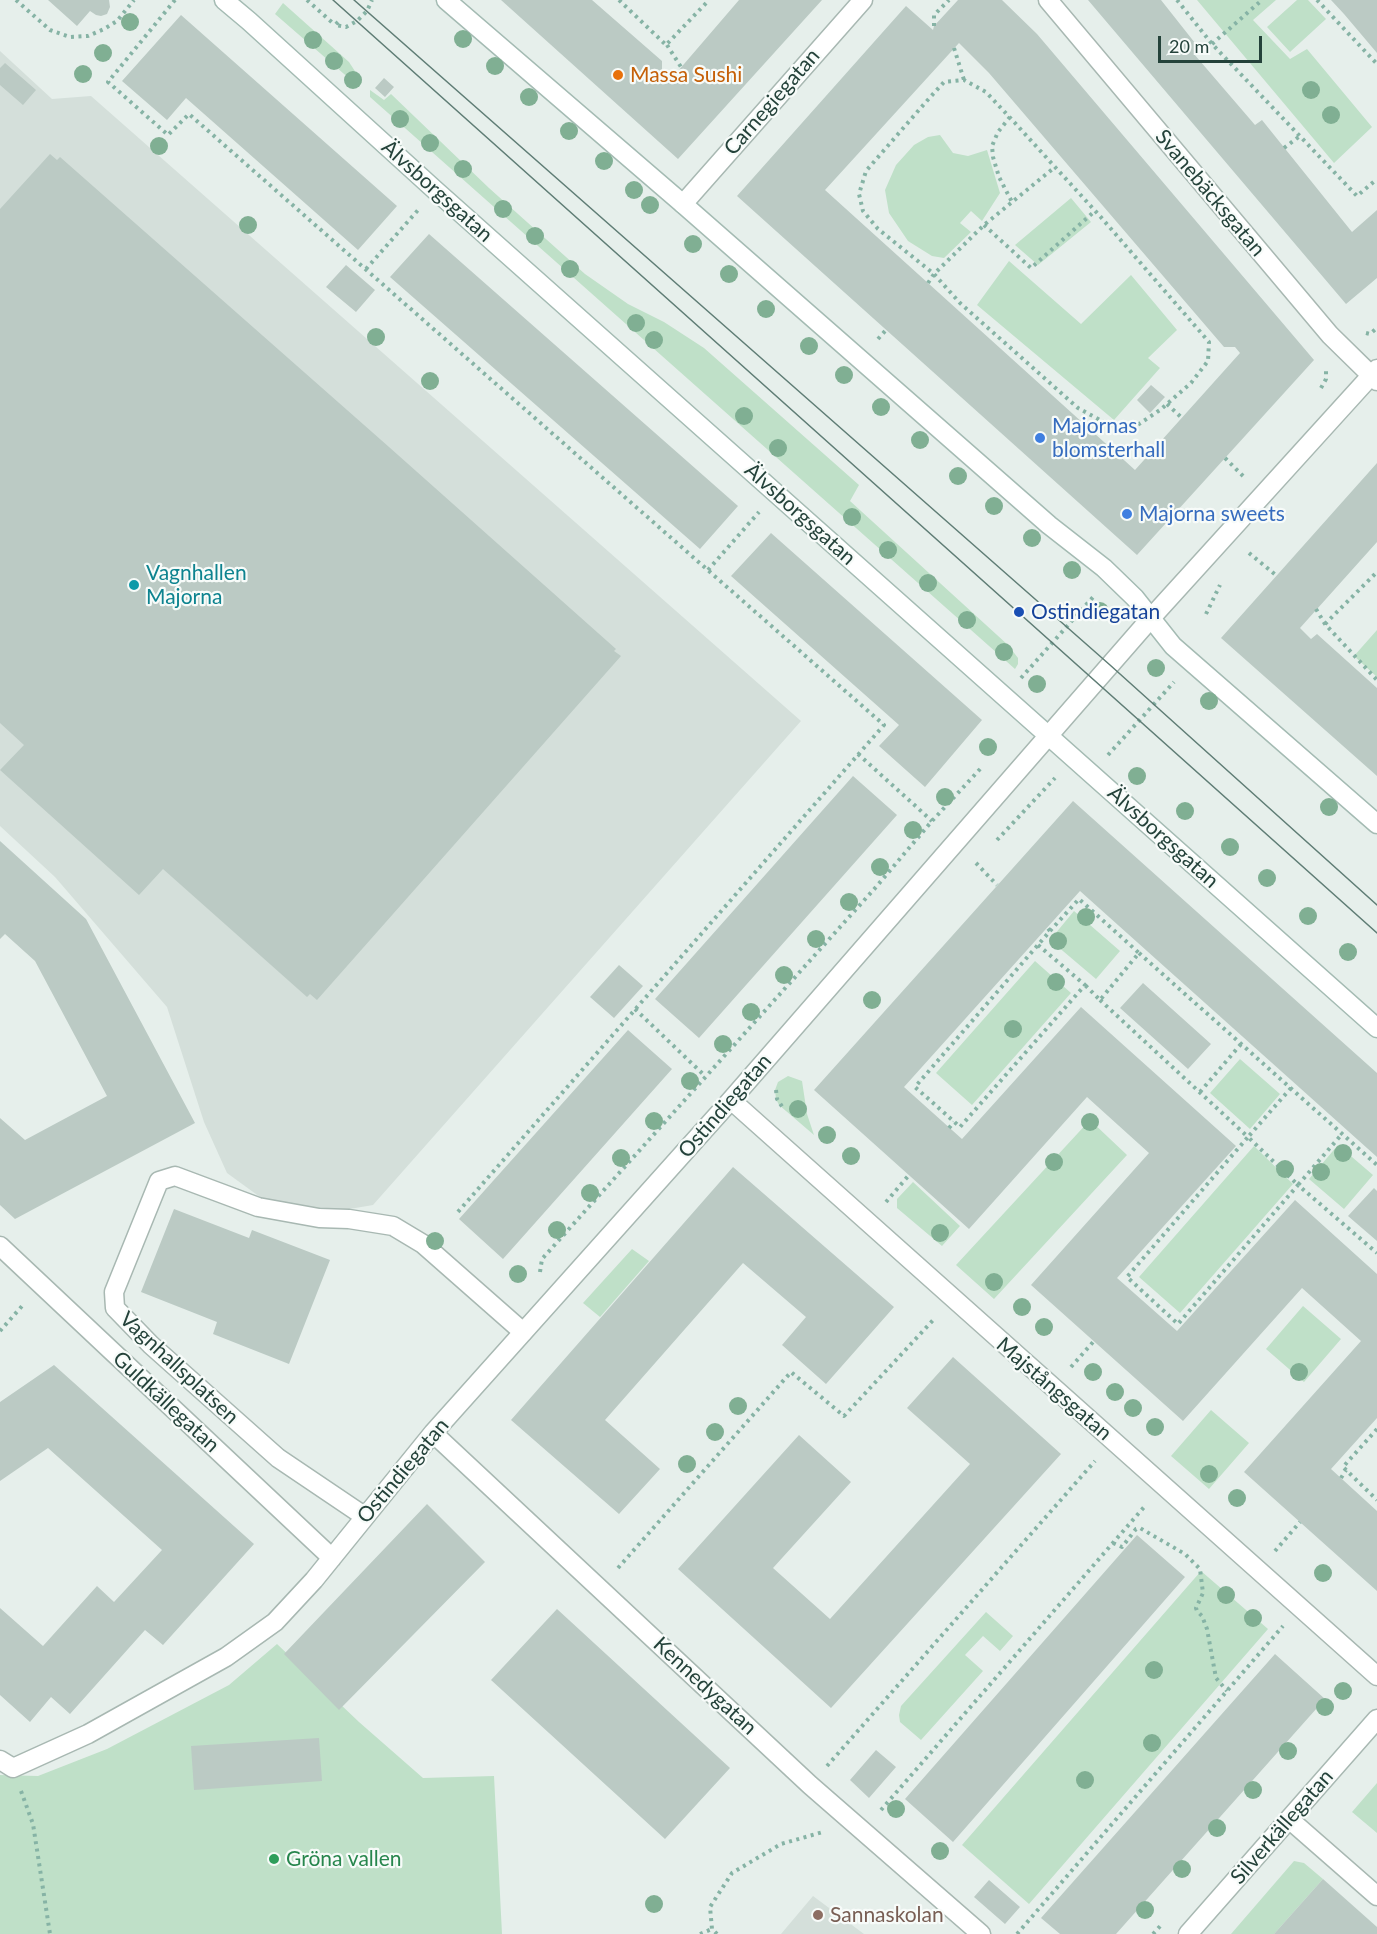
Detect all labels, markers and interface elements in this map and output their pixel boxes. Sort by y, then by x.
scale bar [1161,24,1264,62]
text: 20 m [1169,35,1209,57]
street label: Carnegiegatan [719,44,825,160]
place label: Massa Sushi [630,62,742,88]
marker: Massa Sushi [611,68,625,82]
street label: Svanebäcksgatan [1150,125,1270,261]
street label: Älvsborgsgatan [376,135,498,247]
place label: Majornas blomsterhall [1052,413,1165,463]
marker: Majornas blomsterhall [1033,431,1047,445]
street label: Älvsborgsgatan [739,458,861,570]
place label: Majorna sweets [1139,501,1285,527]
marker: Majorna sweets [1120,507,1134,521]
place label: Vagnhallen Majorna [146,560,247,610]
marker: Vagnhallen Majorna [127,578,141,592]
place label: Ostindiegatan [1031,599,1160,625]
marker: Ostindiegatan [1012,605,1026,619]
street label: Älvsborgsgatan [1102,781,1224,893]
street label: Ostindiegatan [673,1049,777,1163]
street label: Vagnhallsplatsen [114,1306,244,1430]
street label: Majstångsgatan [991,1332,1117,1446]
street label: Guldkällegatan [107,1346,225,1458]
street label: Ostindiegatan [352,1413,454,1529]
street label: Kennedygatan [648,1632,762,1740]
street label: Silverkällegatan [1225,1765,1339,1889]
place label: Gröna vallen [286,1846,402,1872]
marker: Gröna vallen [267,1852,281,1866]
place label: Sannaskolan [830,1902,944,1928]
marker: Sannaskolan [811,1908,825,1922]

